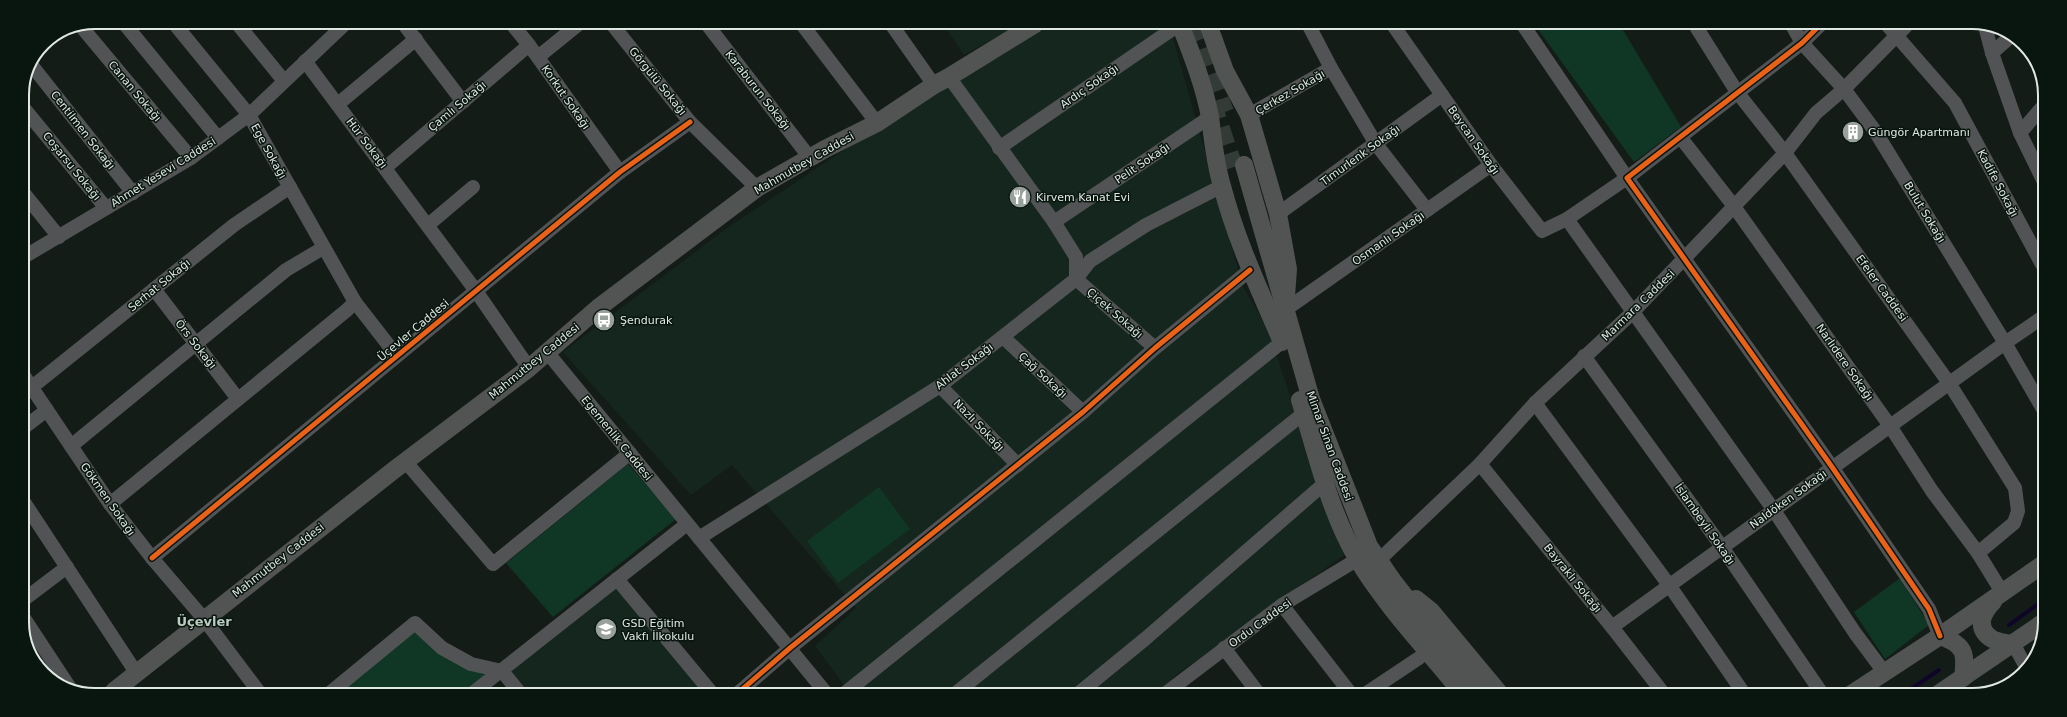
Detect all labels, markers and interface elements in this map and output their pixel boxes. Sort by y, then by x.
street label: Görgülü Sokağı [626,45,689,118]
street label: Karaburun Sokağı [722,48,793,133]
street label: Canan Sokağı [105,58,164,124]
street label: Ardıç Sokağı [1058,62,1121,111]
street label: Korkut Sokağı [539,63,593,132]
street label: Çerkez Sokağı [1253,67,1327,117]
street label: Çamlı Sokağı [426,78,489,134]
street label: Centilmen Sokağı [48,88,117,172]
street label: Beycan Sokağı [1445,103,1502,177]
street label: Hür Sokağı [343,115,390,171]
building icon: Güngör Apartmanı [1840,119,1866,145]
street label: Ege Sokağı [248,121,289,181]
street label: Timurlenk Sokağı [1317,122,1403,189]
place label: Güngör Apartmanı [1868,126,1970,139]
street label: Coşarsu Sokağı [40,129,103,203]
street label: Mahmutbey Caddesi [752,130,856,197]
street label: Ahmet Yesevi Caddesi [108,135,218,210]
street label: Pelit Sokağı [1112,140,1172,187]
street label: Kadife Sokağı [1974,147,2021,219]
street label: Bulut Sokağı [1901,179,1948,245]
restaurant icon: Kirvem Kanat Evi [1007,184,1033,210]
place label: Kirvem Kanat Evi [1036,191,1130,204]
street label: Osmanlı Sokağı [1350,209,1427,268]
street label: Efeler Caddesi [1853,252,1910,324]
street label: Serhat Sokağı [126,256,193,314]
street label: Marmara Caddesi [1599,267,1678,344]
street label: Çiçek Sokağı [1084,285,1145,341]
street label: Üçevler Caddesi [375,297,452,364]
bus stop icon: Şendurak [591,307,617,333]
place label: Şendurak [620,314,673,327]
street label: Örs Sokağı [172,317,219,372]
street label: Mahmutbey Caddesi [486,321,582,402]
street label: Narlıdere Sokağı [1813,321,1876,403]
street label: Ahlat Sokağı [933,341,996,392]
street label: Çağ Sokağı [1016,350,1070,401]
street label: Mimar Sinan Caddesi [1304,389,1356,503]
street label: Egemenlik Caddesi [578,393,655,483]
street label: Nazlı Sokağı [951,397,1007,454]
street label: Gökmen Sokağı [78,460,138,538]
street label: Naldöken Sokağı [1747,467,1829,532]
street label: İslambeyli Sokağı [1672,481,1737,567]
street label: Mahmutbey Caddesi [230,521,327,600]
street label: Bayraklı Sokağı [1541,541,1604,615]
street label: Ordu Caddesi [1226,596,1294,651]
district label: Üçevler [176,614,232,629]
school or university icon: GSD Eğitim Vakfı İlkokulu [593,616,619,642]
place label: GSD Eğitim Vakfı İlkokulu [622,617,694,643]

